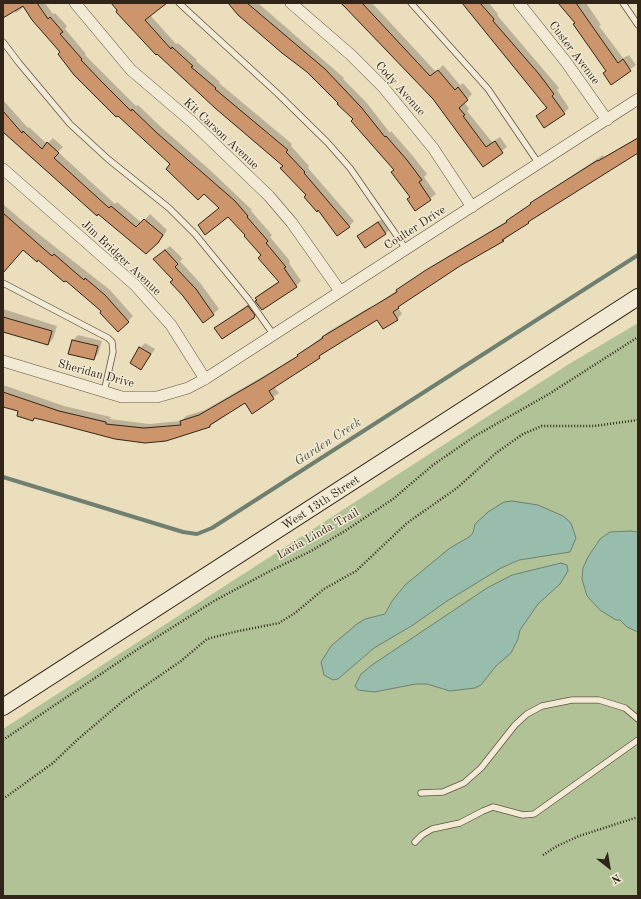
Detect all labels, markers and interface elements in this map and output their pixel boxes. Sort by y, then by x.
street label: Custer Avenue [545,18,603,88]
street label: Cody Avenue [372,59,428,119]
street label: Kit Carson Avenue [180,95,262,173]
street label: Coulter Drive [382,203,448,253]
street label: Jim Bridger Avenue [78,217,164,299]
street label: Sheridan Drive [56,357,136,391]
water label: Garden Creek [292,415,364,469]
street label: West 13th Street [279,473,363,533]
street label: Lavia Linda Trail [274,505,362,563]
north arrow [589,847,629,887]
text: N [609,871,622,885]

